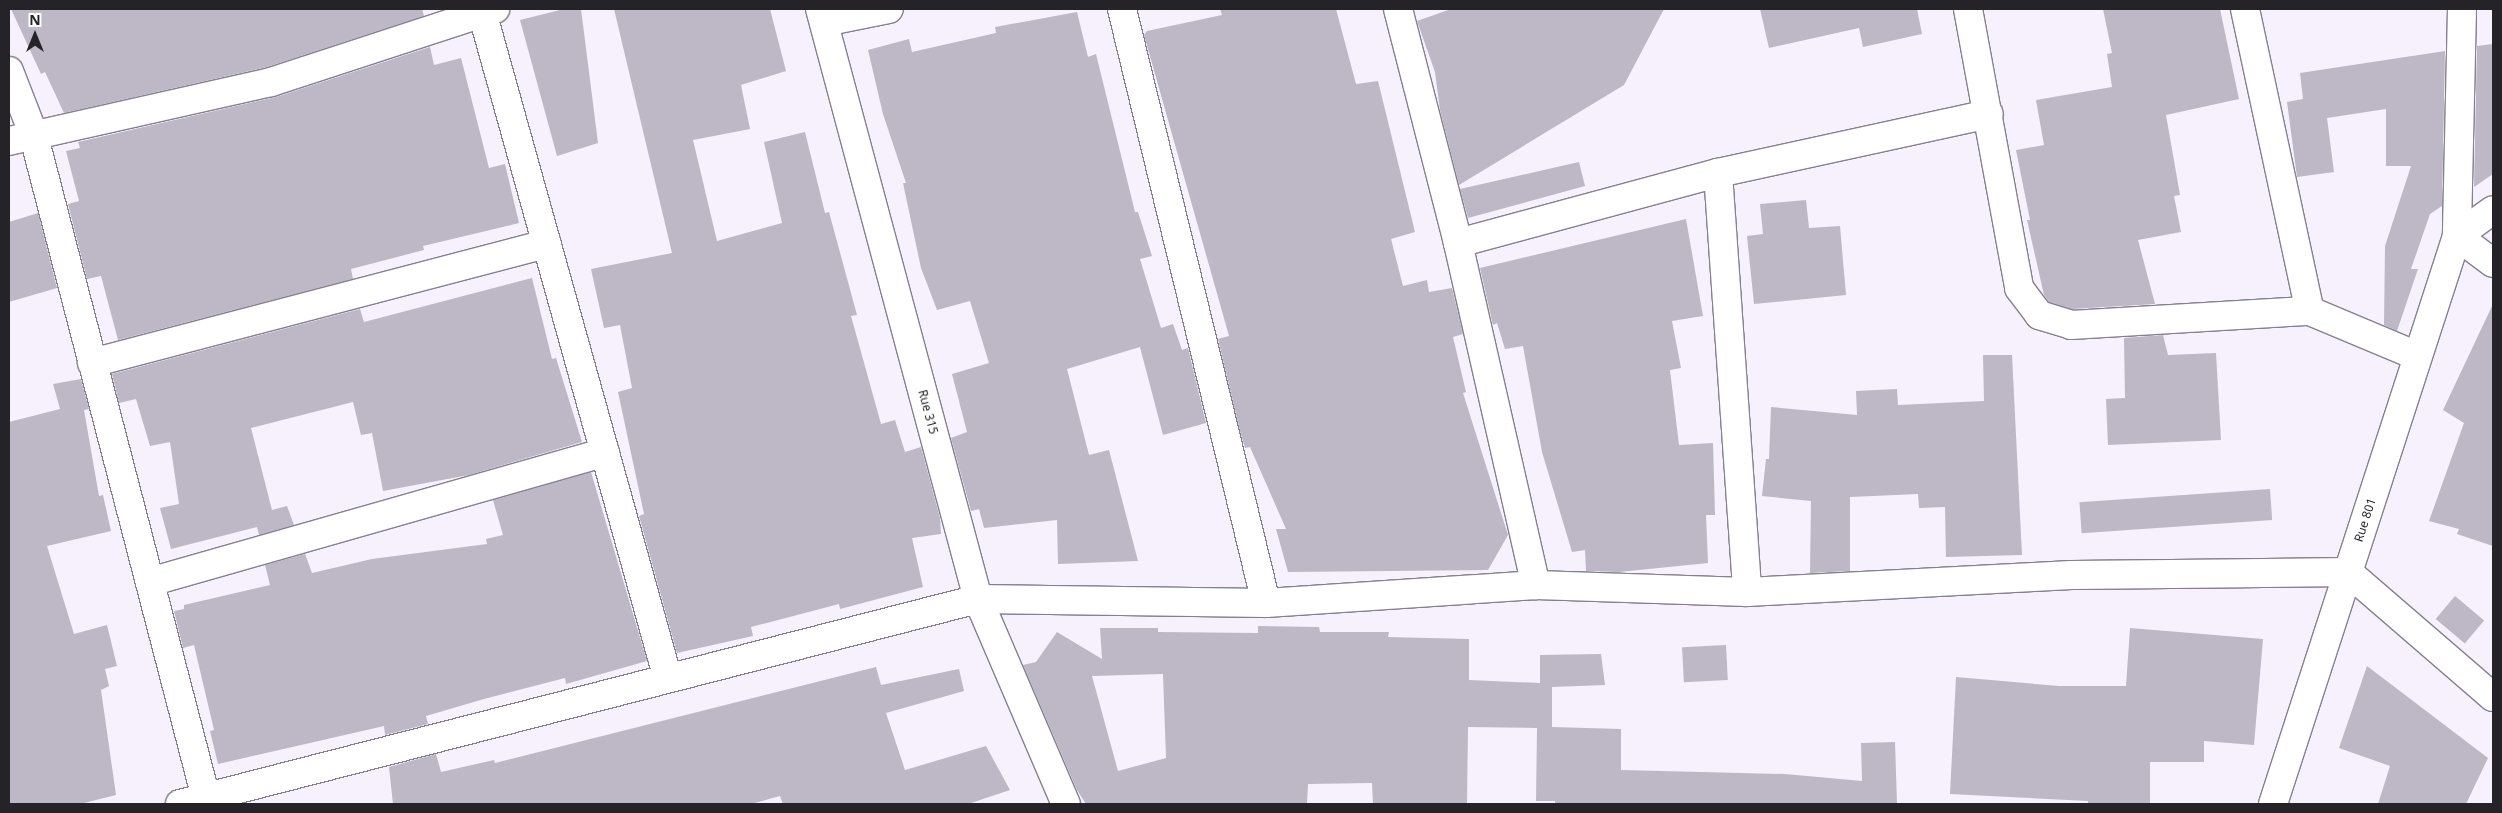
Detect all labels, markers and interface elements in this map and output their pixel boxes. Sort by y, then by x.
north arrow [10,10,60,60]
text: N [29,10,41,29]
street label: Rue 315 [915,388,941,436]
street label: Rue 801 [2351,496,2379,544]

